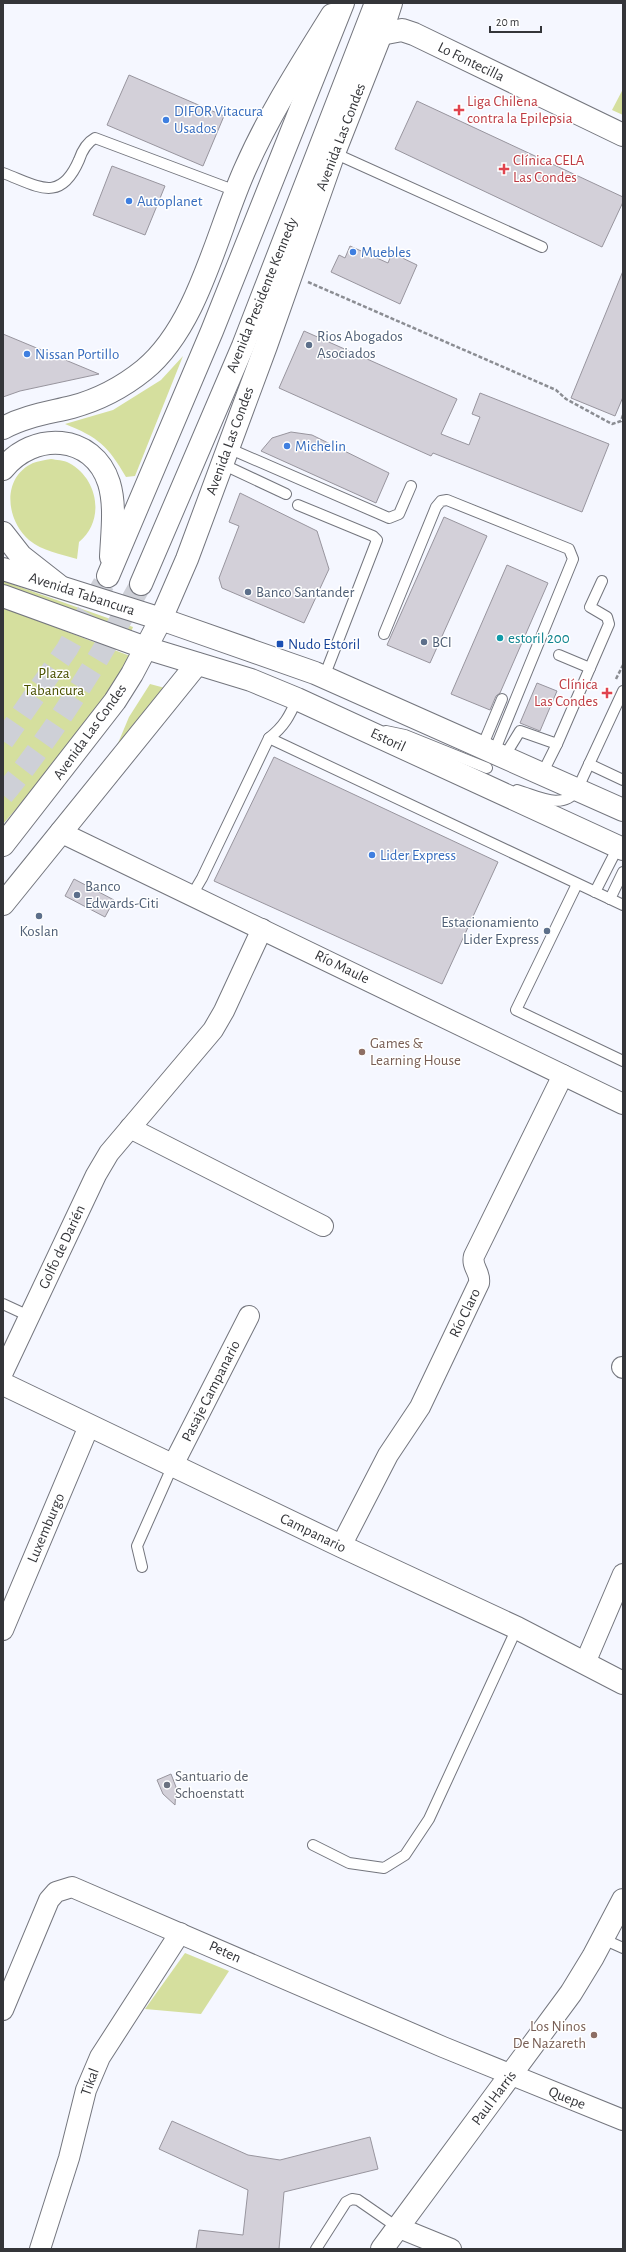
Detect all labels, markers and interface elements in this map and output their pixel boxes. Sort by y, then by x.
scale bar [490,8,541,34]
text: 20 m [496,16,519,28]
street label: Lo Fontecilla [435,39,507,85]
street label: Avenida Las Condes [314,81,368,193]
place label: Liga Chilena contra la Epilepsia [467,94,573,126]
place label: DIFOR Vitacura Usados [174,104,263,136]
marker: Liga Chilena contra la Epilepsia [454,105,464,115]
marker: DIFOR Vitacura Usados [161,115,171,125]
place label: Clínica CELA Las Condes [513,153,585,185]
marker: Clínica CELA Las Condes [498,163,510,175]
place label: Autoplanet [137,194,203,209]
marker: Autoplanet [124,196,134,206]
street label: Avenida Presidente Kennedy [224,215,300,375]
place label: Muebles [361,245,411,260]
marker: Muebles [348,247,358,257]
place label: Rios Abogados Asociados [317,329,403,361]
marker: Rios Abogados Asociados [304,340,314,350]
place label: Nissan Portillo [35,347,119,362]
marker: Nissan Portillo [22,349,32,359]
street label: Avenida Las Condes [203,385,257,497]
place label: Michelin [295,439,346,454]
marker: Michelin [282,441,292,451]
street label: Avenida Tabancura [27,570,137,618]
place label: Banco Santander [256,585,354,600]
marker: Banco Santander [243,587,253,597]
place label: estoril 200 [508,631,570,646]
marker: estoril 200 [495,633,505,643]
place label: BCI [432,635,452,650]
place label: Nudo Estoril [288,637,360,652]
marker: BCI [419,637,429,647]
marker: Nudo Estoril [275,639,285,649]
park label: Plaza Tabancura [24,666,84,698]
place label: Clínica Las Condes [534,677,598,709]
street label: Avenida Las Condes [50,682,130,782]
marker: Clínica Las Condes [601,687,613,699]
street label: Estoril [368,725,408,755]
place label: Lider Express [380,848,456,863]
marker: Lider Express [367,850,377,860]
place label: Banco Edwards-Citi [85,879,159,911]
marker: Banco Edwards-Citi [72,890,82,900]
marker: Koslan [34,911,44,921]
place label: Estacionamiento Lider Express [441,915,539,947]
place label: Koslan [19,924,59,939]
marker: Estacionamiento Lider Express [542,926,552,936]
street label: Río Maule [312,947,372,987]
place label: Games & Learning House [370,1036,461,1068]
marker: Games & Learning House [357,1047,367,1057]
street label: Golfo de Darién [36,1203,88,1291]
street label: Río Claro [447,1286,483,1340]
street label: Pasaje Campanario [179,1338,243,1444]
street label: Luxemburgo [25,1491,67,1565]
street label: Campanario [278,1511,348,1555]
place label: Santuario de Schoenstatt [175,1769,249,1801]
marker: Santuario de Schoenstatt [162,1780,172,1790]
street label: Peten [207,1938,243,1966]
place label: Los Ninos De Nazareth [513,2019,586,2051]
marker: Los Ninos De Nazareth [589,2030,599,2040]
street label: Tikal [78,2066,102,2098]
street label: Paul Harris [469,2068,519,2128]
street label: Quepe [546,2084,588,2112]

